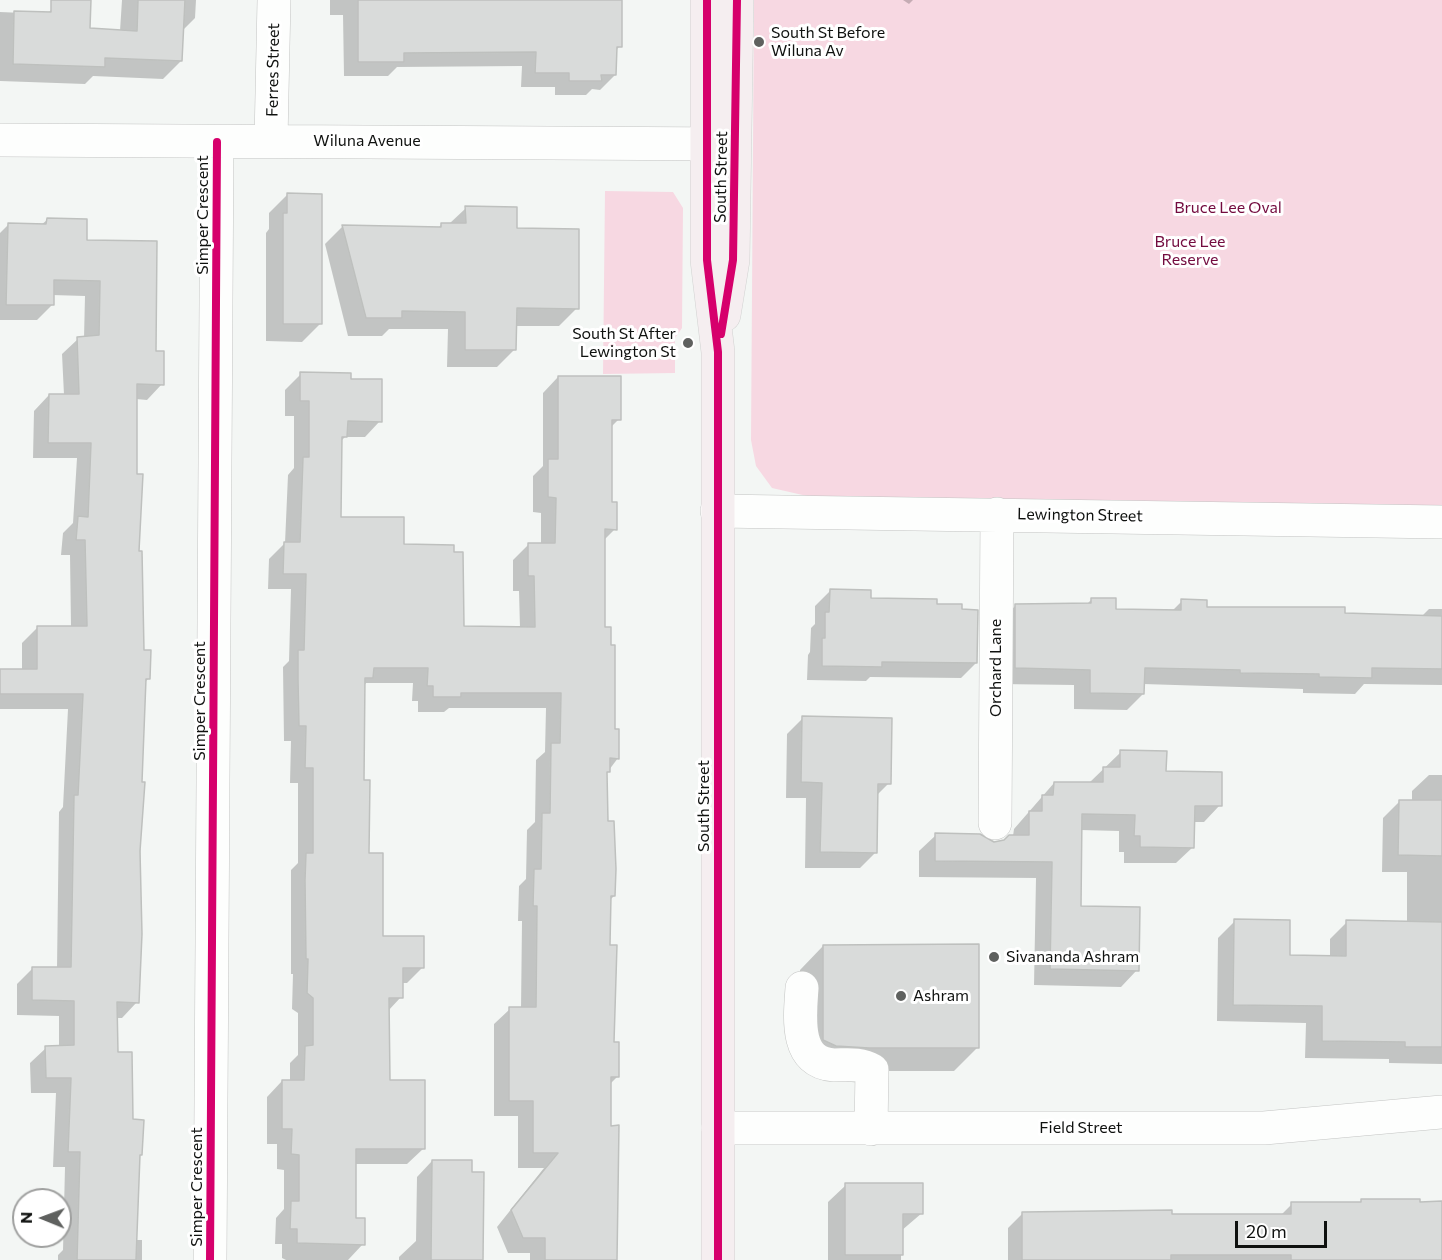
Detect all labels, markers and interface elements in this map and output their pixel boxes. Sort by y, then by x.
street label: Ferres Street [263,23,283,117]
place label: South St Before Wiluna Av [771,23,885,61]
marker: South St Before Wiluna Av [752,35,766,49]
street label: Wiluna Avenue [313,131,421,151]
street label: South Street [711,131,731,223]
street label: Simper Crescent [193,155,213,275]
park label: Bruce Lee Oval [1174,198,1282,218]
park label: Bruce Lee Reserve [1154,232,1226,270]
place label: South St After Lewington St [572,324,676,362]
marker: South St After Lewington St [681,336,695,350]
street label: Lewington Street [1017,504,1143,526]
street label: Orchard Lane [986,619,1006,717]
street label: Simper Crescent [190,641,210,761]
street label: South Street [694,760,714,852]
place label: Sivananda Ashram [1006,947,1139,967]
marker: Sivananda Ashram [987,950,1001,964]
place label: Ashram [913,986,969,1006]
marker: Ashram [894,989,908,1003]
street label: Field Street [1039,1118,1123,1138]
street label: Simper Crescent [187,1127,207,1247]
north arrow [12,1188,72,1248]
scale bar [1238,1209,1330,1247]
text: N [16,1212,35,1224]
text: 20 m [1246,1220,1287,1242]

